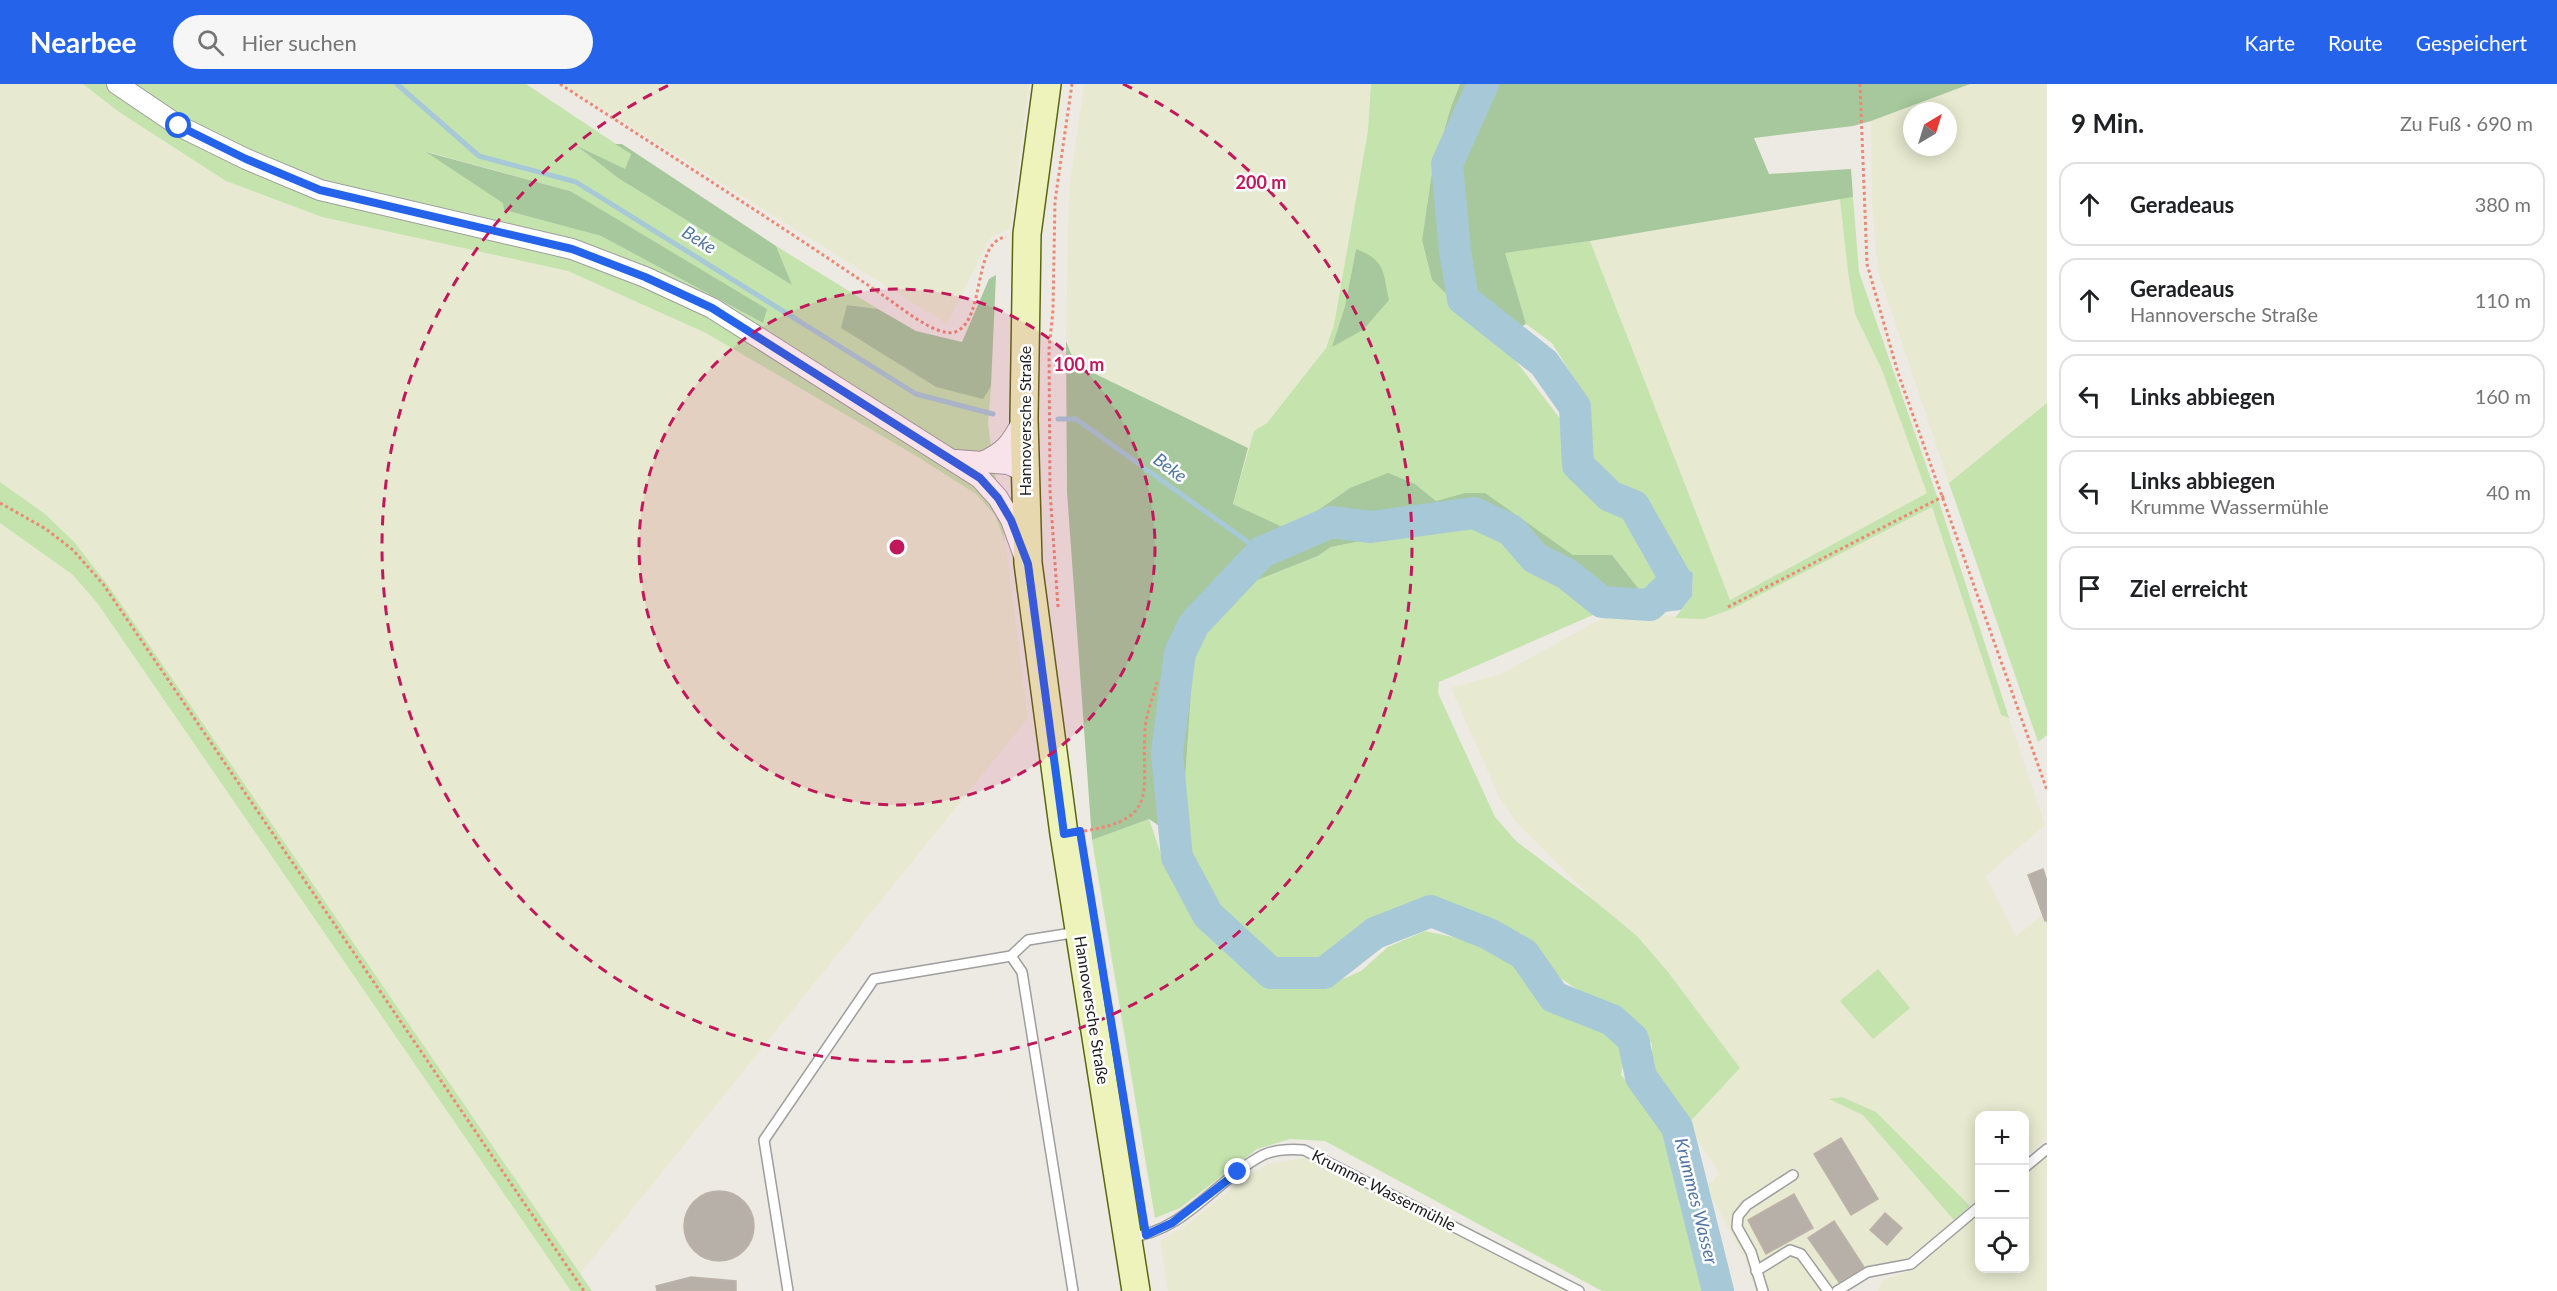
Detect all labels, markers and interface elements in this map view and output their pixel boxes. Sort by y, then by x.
search box [173,15,593,69]
text: Nearbee [30,25,137,59]
icon: search [194,26,227,59]
text: Hier suchen [242,29,357,56]
text: Karte [2245,30,2295,55]
text: Route [2328,30,2383,55]
text: Gespeichert [2416,30,2527,55]
north arrow [1903,102,1957,156]
text: 9 Min. [2071,107,2144,139]
text: Zu Fuß · 690 m [2400,111,2533,135]
route start [165,112,191,138]
text: 200 m [1236,171,1286,193]
icon: ahead [2073,188,2106,221]
text: Geradeaus [2130,191,2234,218]
text: 380 m [2475,192,2531,216]
water label: Beke [678,220,721,258]
text: Geradeaus [2130,275,2234,302]
icon: ahead [2073,284,2106,317]
text: 110 m [2475,288,2531,312]
text: Hannoversche Straße [2130,302,2318,326]
street label: Hannoversche Straße [1015,346,1034,496]
text: 100 m [1054,353,1104,375]
icon: left [2073,380,2106,413]
text: Links abbiegen [2130,383,2275,410]
text: 160 m [2475,384,2531,408]
water label: Beke [1150,448,1192,487]
text: Links abbiegen [2130,467,2275,494]
icon: left [2073,476,2106,509]
text: 40 m [2486,480,2531,504]
text: Krumme Wassermühle [2130,494,2329,518]
centre of rings [887,537,907,557]
icon: arrive [2073,572,2106,605]
text: Ziel erreicht [2130,575,2248,602]
street label: Hannoversche Straße [1071,934,1114,1086]
map controls [1975,1111,2029,1273]
button: + [1975,1111,2029,1165]
water label: Krummes Wasser [1671,1135,1724,1267]
street label: Krumme Wassermühle [1309,1145,1459,1234]
route end [1224,1158,1250,1184]
button: − [1975,1165,2029,1219]
button: locate [1975,1219,2029,1273]

